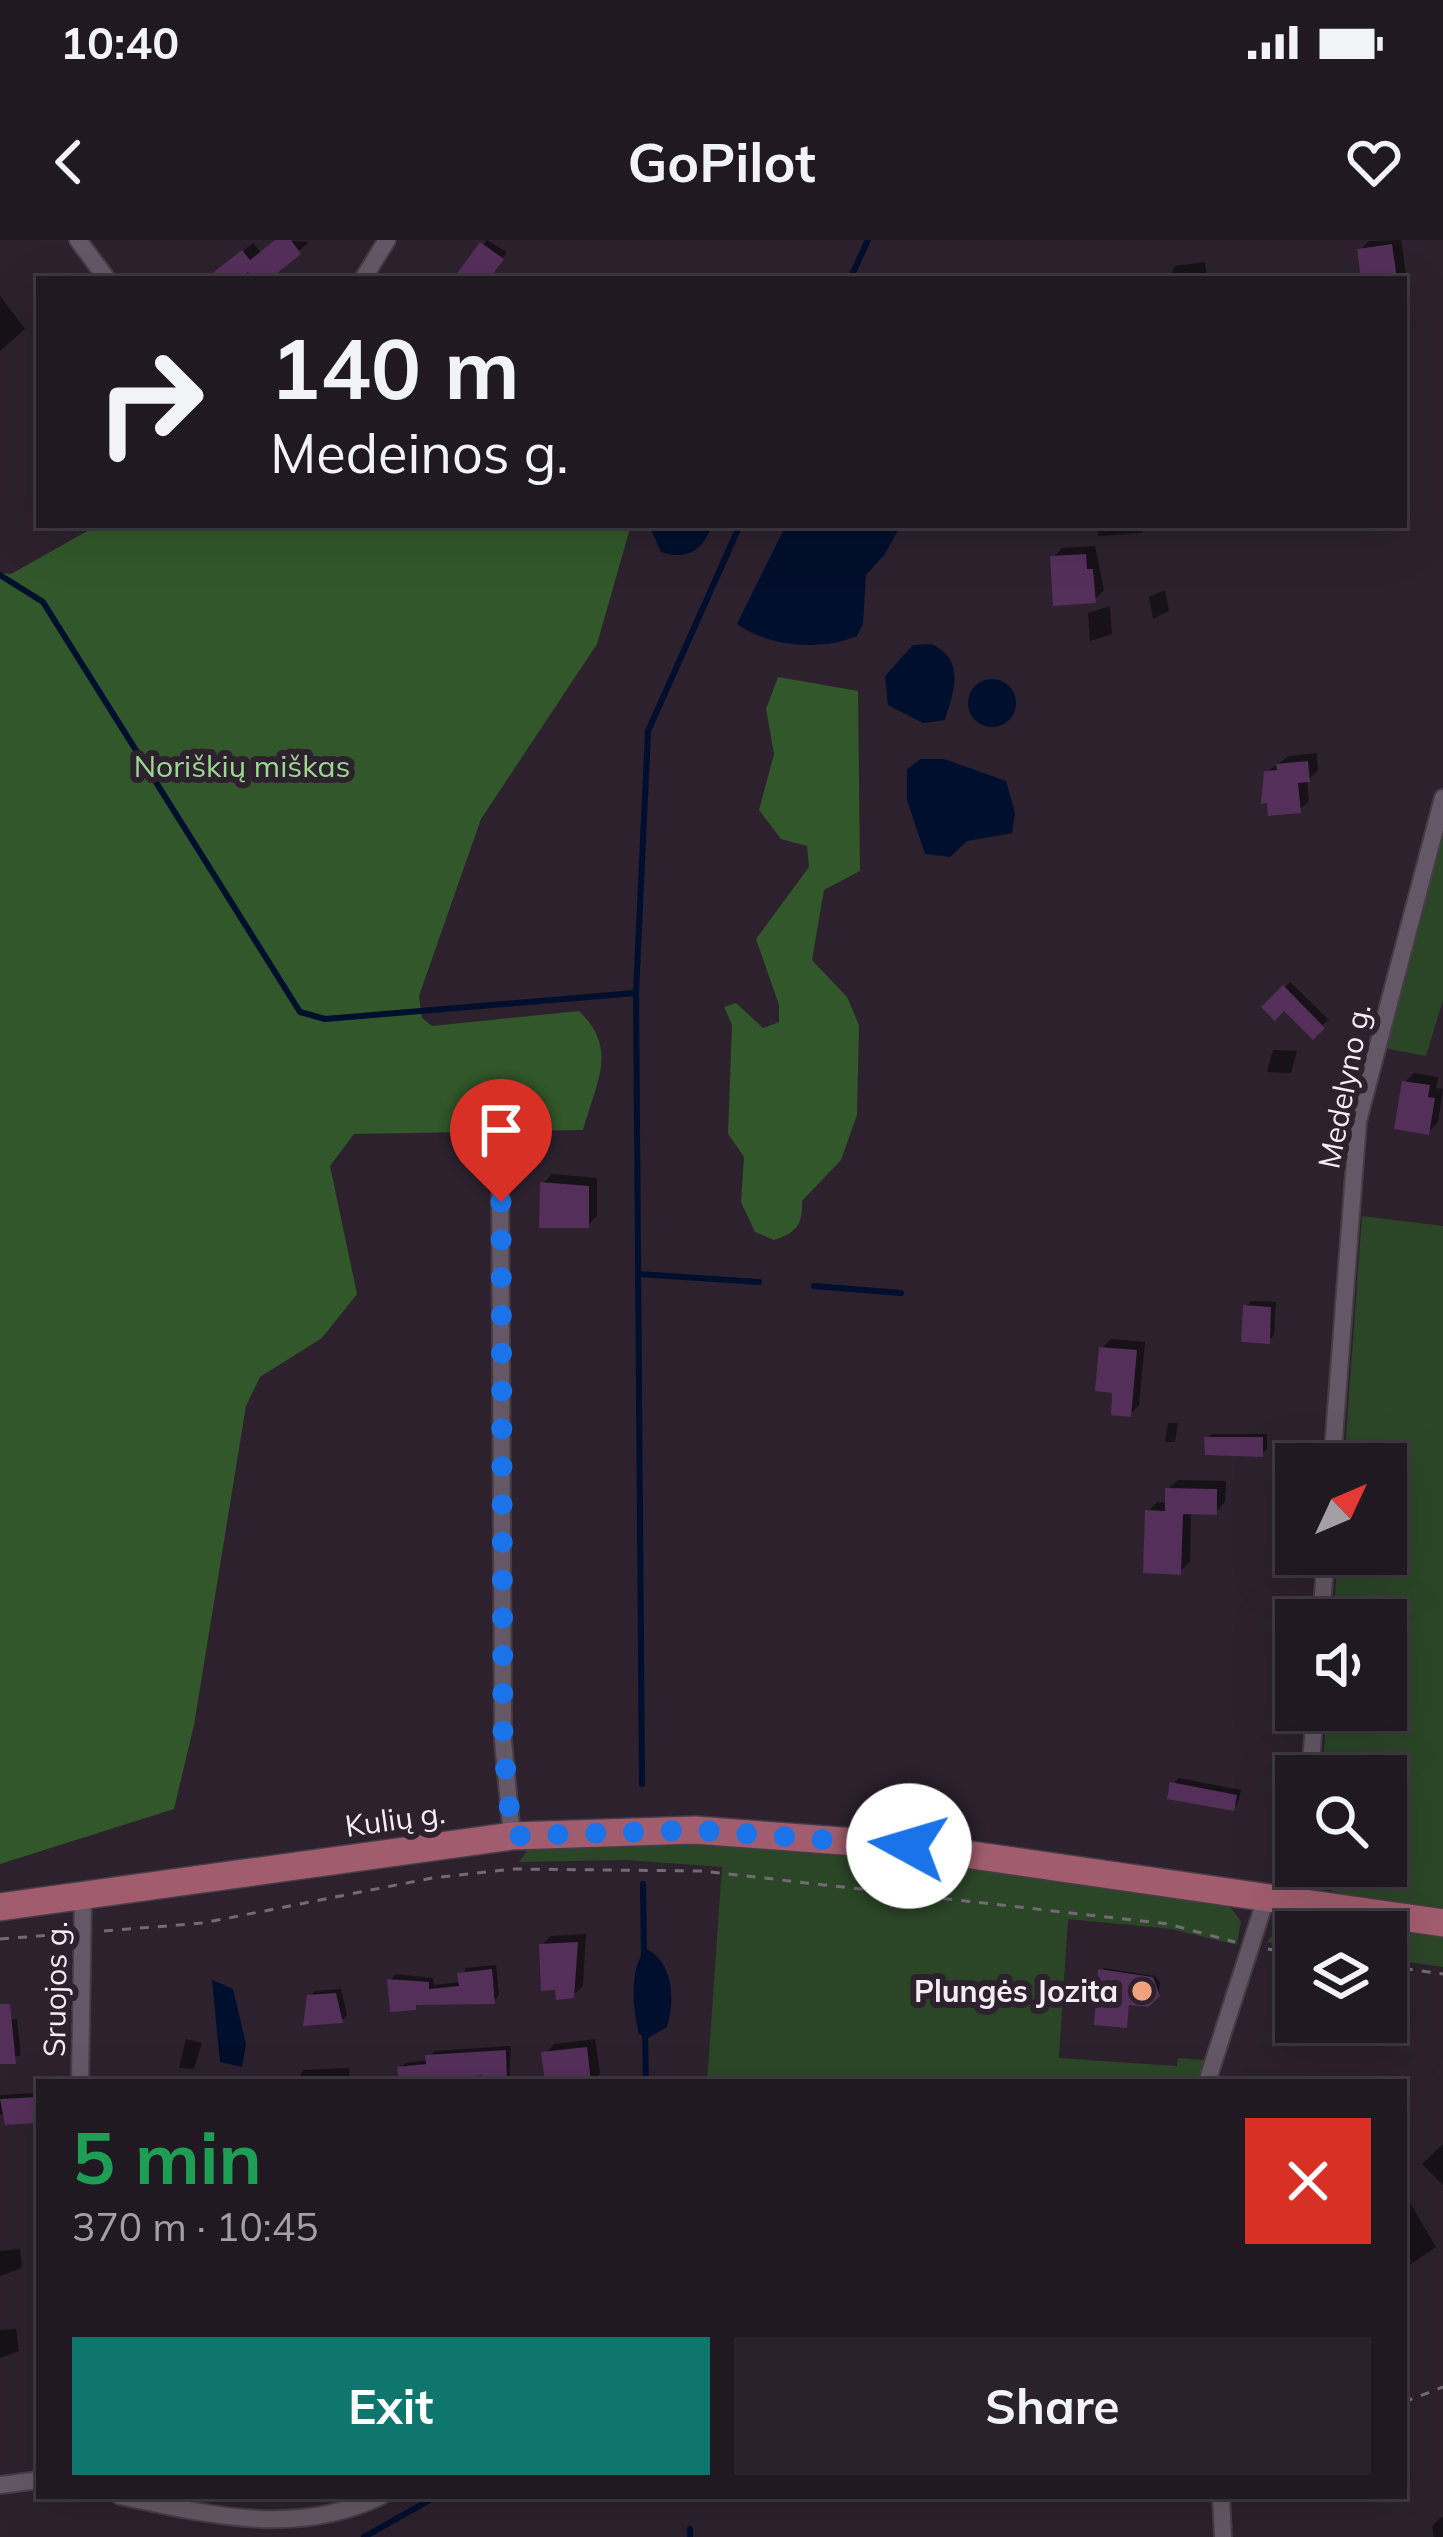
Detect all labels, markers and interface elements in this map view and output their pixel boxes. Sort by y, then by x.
text: 10:40 [60,14,179,70]
text: GoPilot [627,128,816,196]
icon: back [36,129,102,195]
icon: heart [1341,129,1407,195]
text: 140 m [270,315,520,420]
icon: right [72,324,228,480]
text: Medeinos g. [270,419,569,487]
park label: Noriškių miškas [134,747,350,785]
street label: Medelyno g. [1309,1000,1379,1172]
pin [450,1079,552,1202]
icon: arrive [468,1097,534,1163]
north arrow [1275,1443,1407,1575]
map controls [1275,1443,1407,2043]
button: sound [1275,1599,1407,1731]
button: search [1275,1755,1407,1887]
position arrow [846,1783,972,1909]
street label: Kulių g. [343,1793,447,1845]
button: layers [1275,1911,1407,2043]
street label: Sruojos g. [35,1921,75,2057]
place label: Plungės Jozita [914,1972,1118,2010]
marker: Plungės Jozita [1129,1978,1155,2004]
text: 5 min [72,2112,262,2202]
button: close [1245,2118,1371,2244]
text: 370 m · 10:45 [72,2202,318,2251]
button: Exit [72,2337,710,2475]
button: Share [734,2337,1371,2475]

